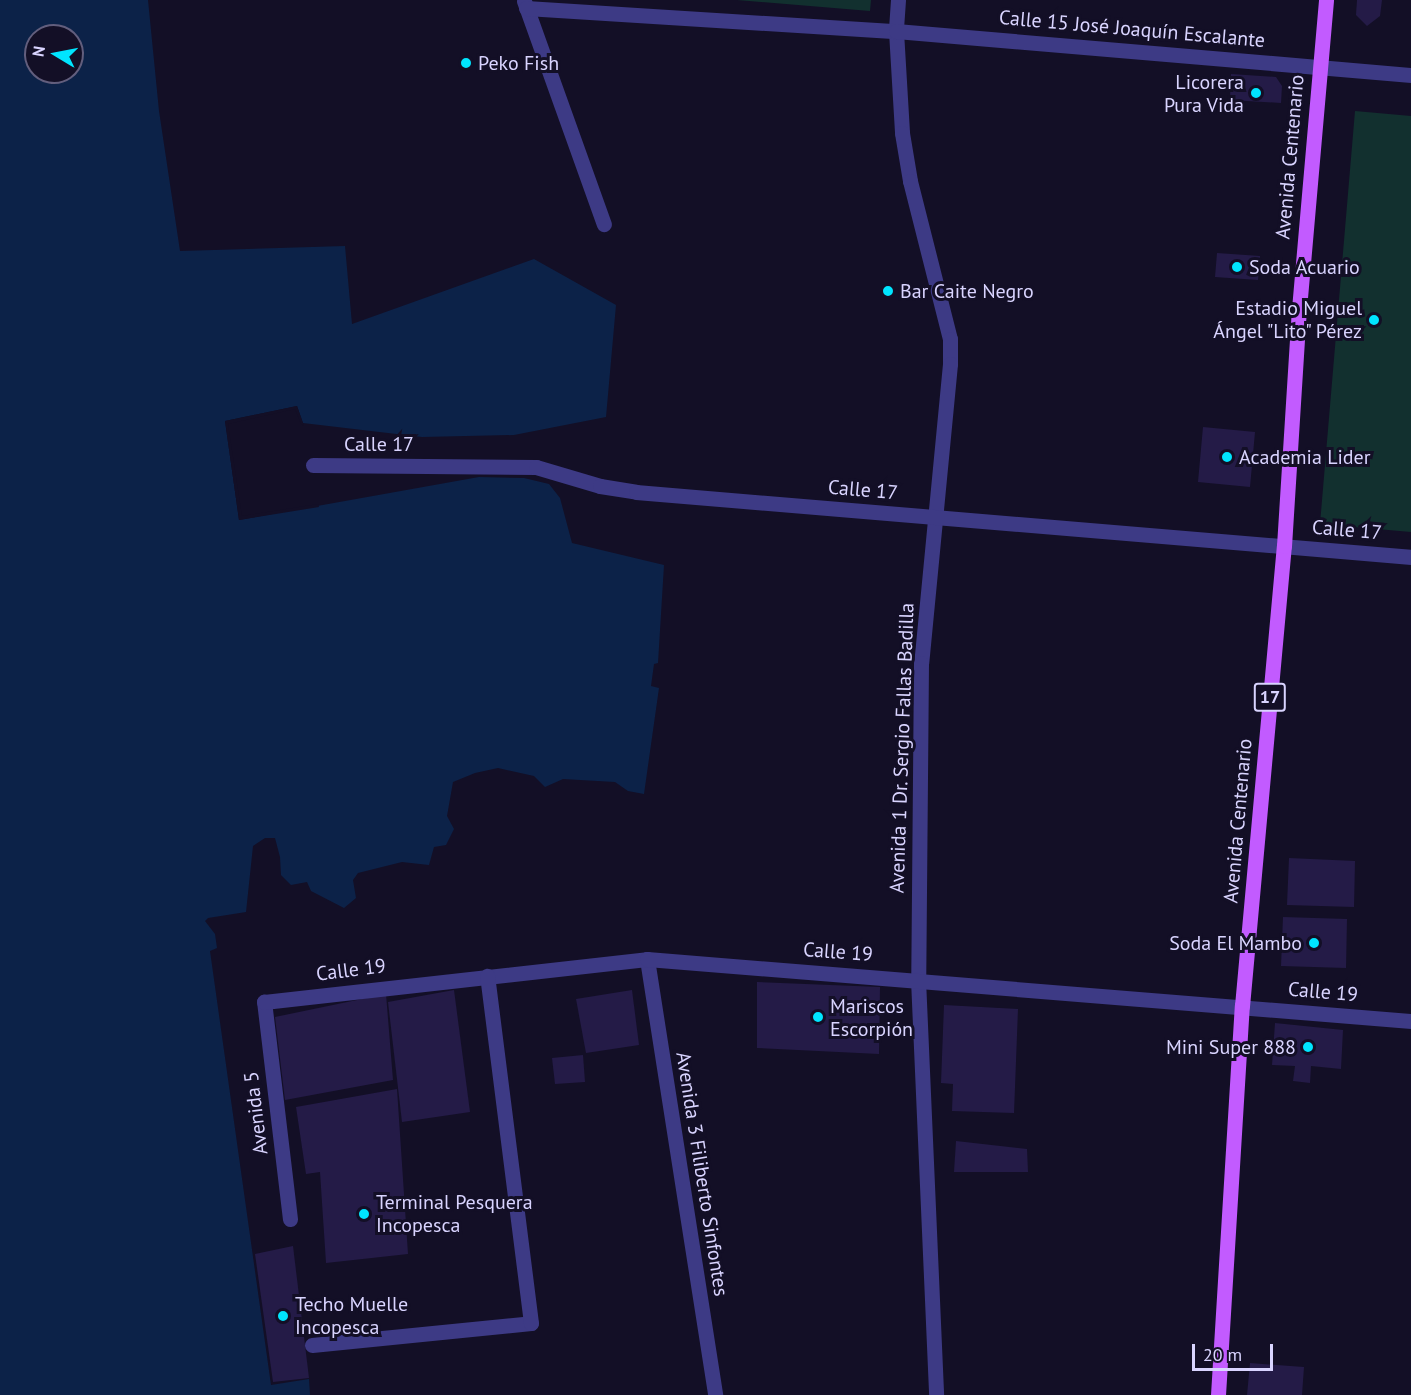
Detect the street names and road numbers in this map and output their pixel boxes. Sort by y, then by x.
street label: Calle 15 José Joaquín Escalante [998,5,1266,53]
street label: Avenida Centenario [1271,74,1309,240]
street label: Calle 17 [344,432,414,456]
street label: Calle 17 [827,475,899,505]
street label: Calle 17 [1311,515,1383,545]
street label: Avenida 1 Dr. Sergio Fallas Badilla [885,602,919,894]
road number: 17 [1254,682,1286,712]
street label: Avenida Centenario [1219,738,1257,904]
street label: Calle 19 [802,938,874,966]
street label: Calle 19 [315,954,387,986]
street label: Calle 19 [1287,977,1359,1007]
street label: Avenida 3 Filiberto Sinfontes [671,1050,733,1298]
street label: Avenida 5 [239,1070,273,1156]

